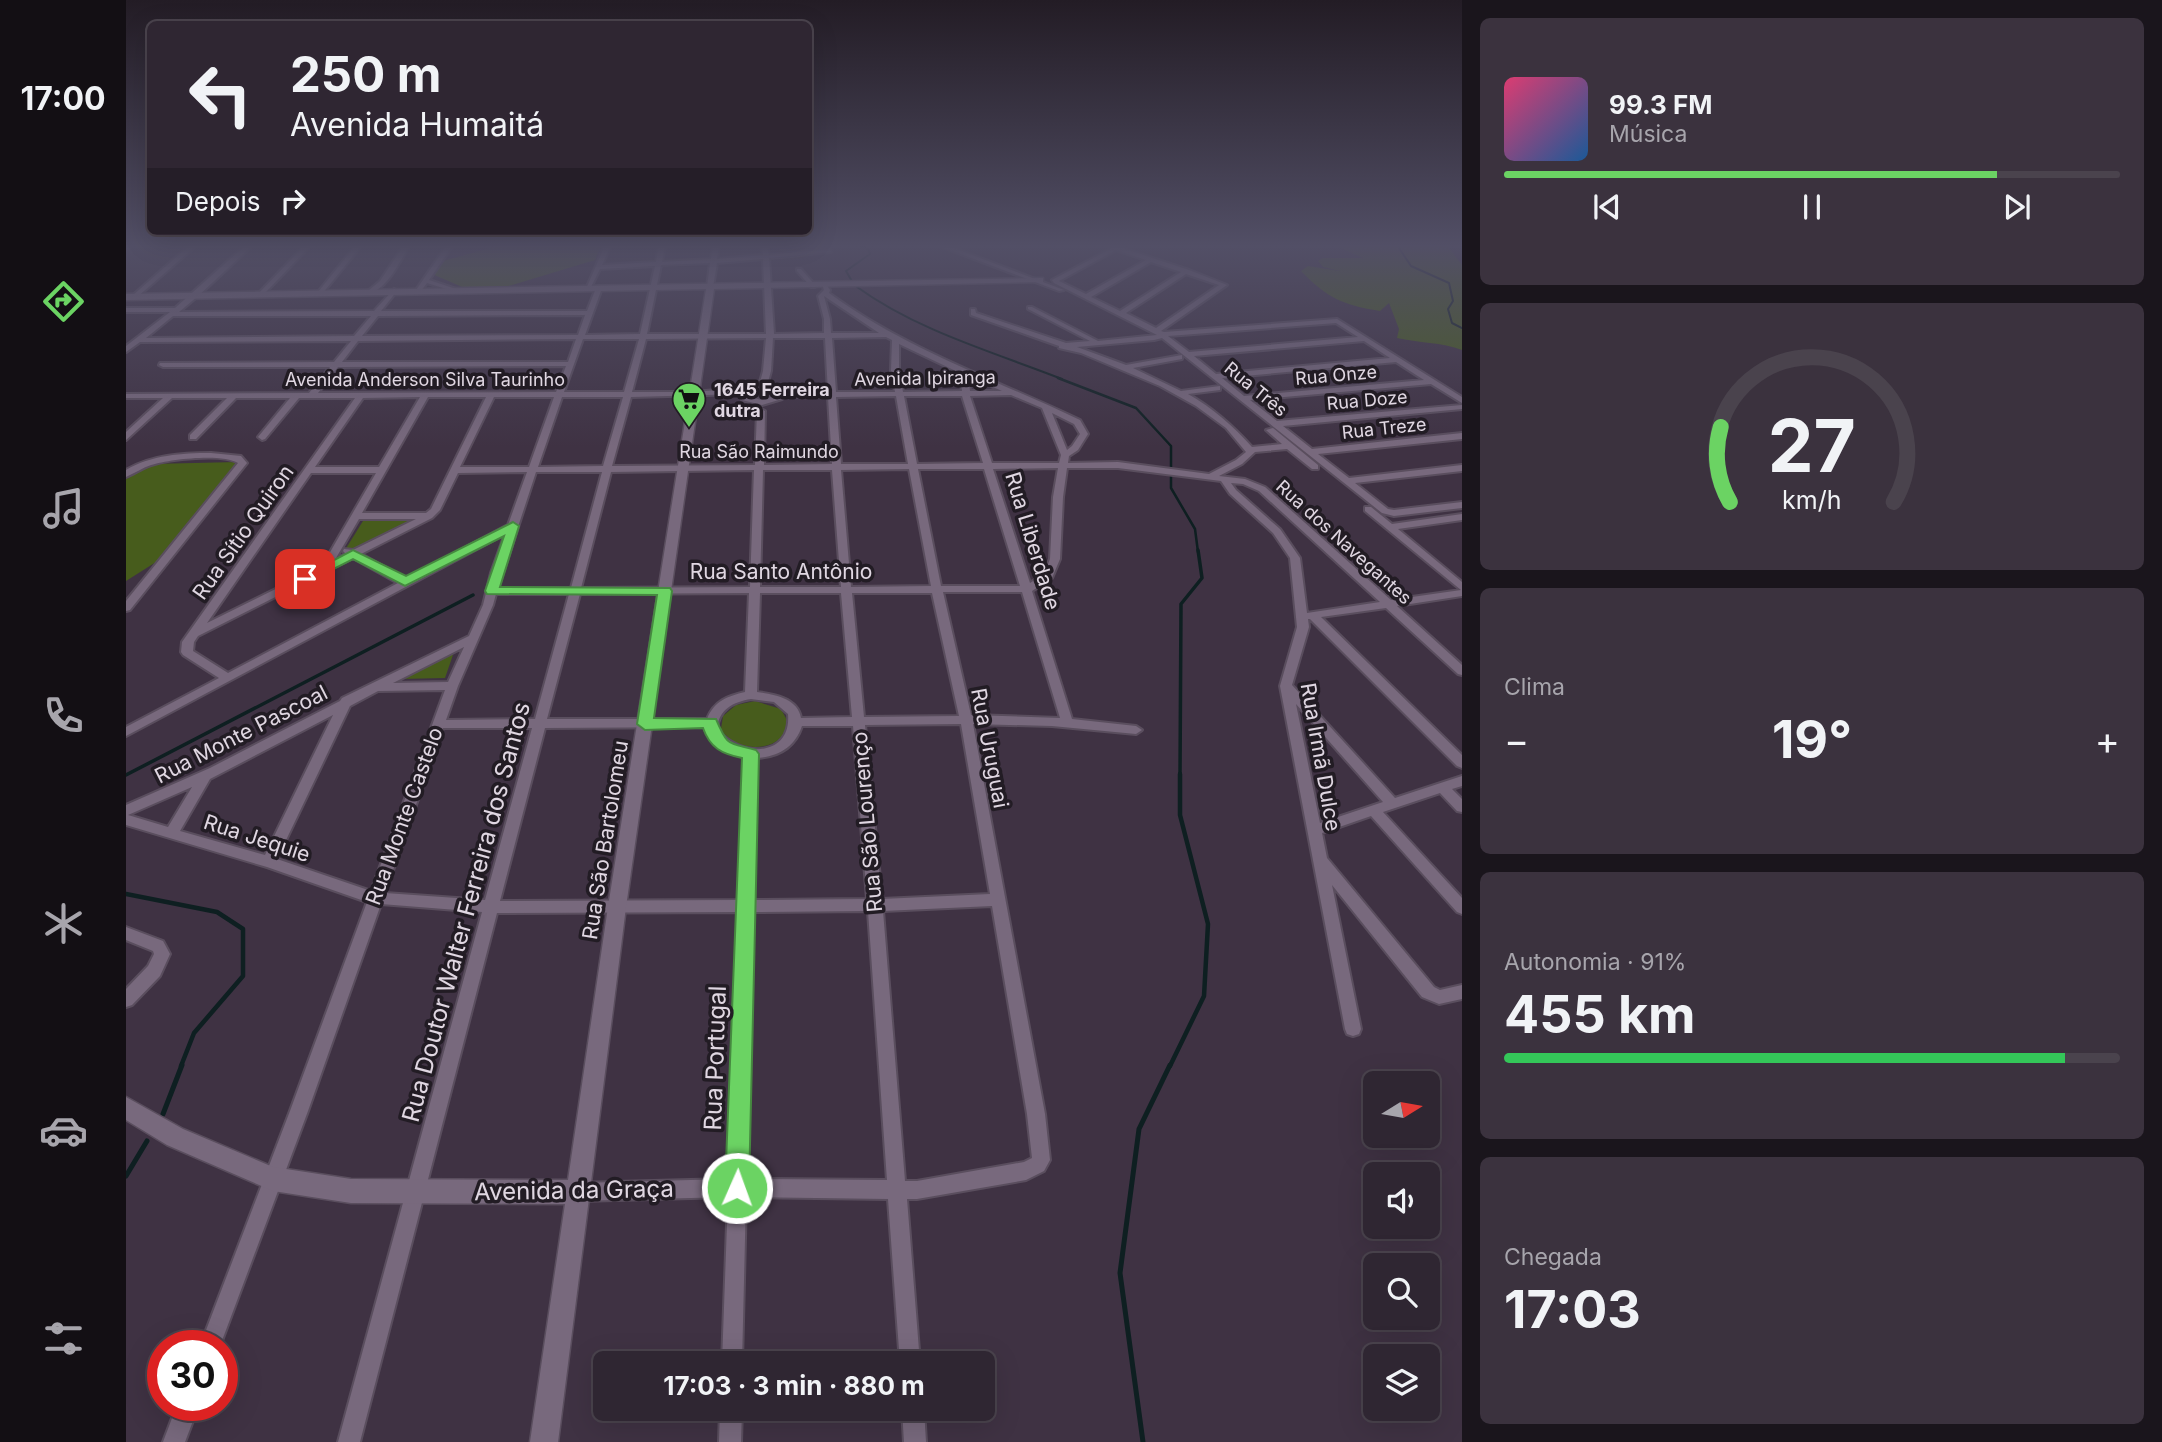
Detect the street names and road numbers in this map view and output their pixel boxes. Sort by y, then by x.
street label: Rua Três [1220,357,1292,421]
street label: Rua Onze [1294,361,1378,389]
street label: Avenida Ipiranga [854,366,996,390]
street label: Avenida Anderson Silva Taurinho [285,369,565,390]
street label: Rua Doze [1326,386,1408,414]
street label: Rua Treze [1341,413,1427,443]
street label: Rua São Raimundo [679,441,839,462]
street label: Rua Sítio Quiron [187,460,299,604]
street label: Rua Liberdade [1000,469,1066,613]
street label: Rua dos Navegantes [1272,476,1416,608]
street label: Rua Santo Antônio [690,559,872,584]
street label: Rua Monte Pascoal [151,680,331,788]
street label: Rua Irmã Dulce [1296,681,1346,833]
street label: Rua Uruguai [966,686,1014,810]
street label: Rua Doutor Walter Ferreira dos Santos [396,699,536,1125]
street label: Rua Monte Castelo [360,724,448,908]
street label: Rua São Lourenço [847,731,887,913]
street label: Rua São Bartolomeu [577,739,633,941]
street label: Rua Jequie [201,809,313,867]
street label: Rua Portugal [698,985,732,1131]
street label: Avenida da Graça [474,1174,674,1206]

